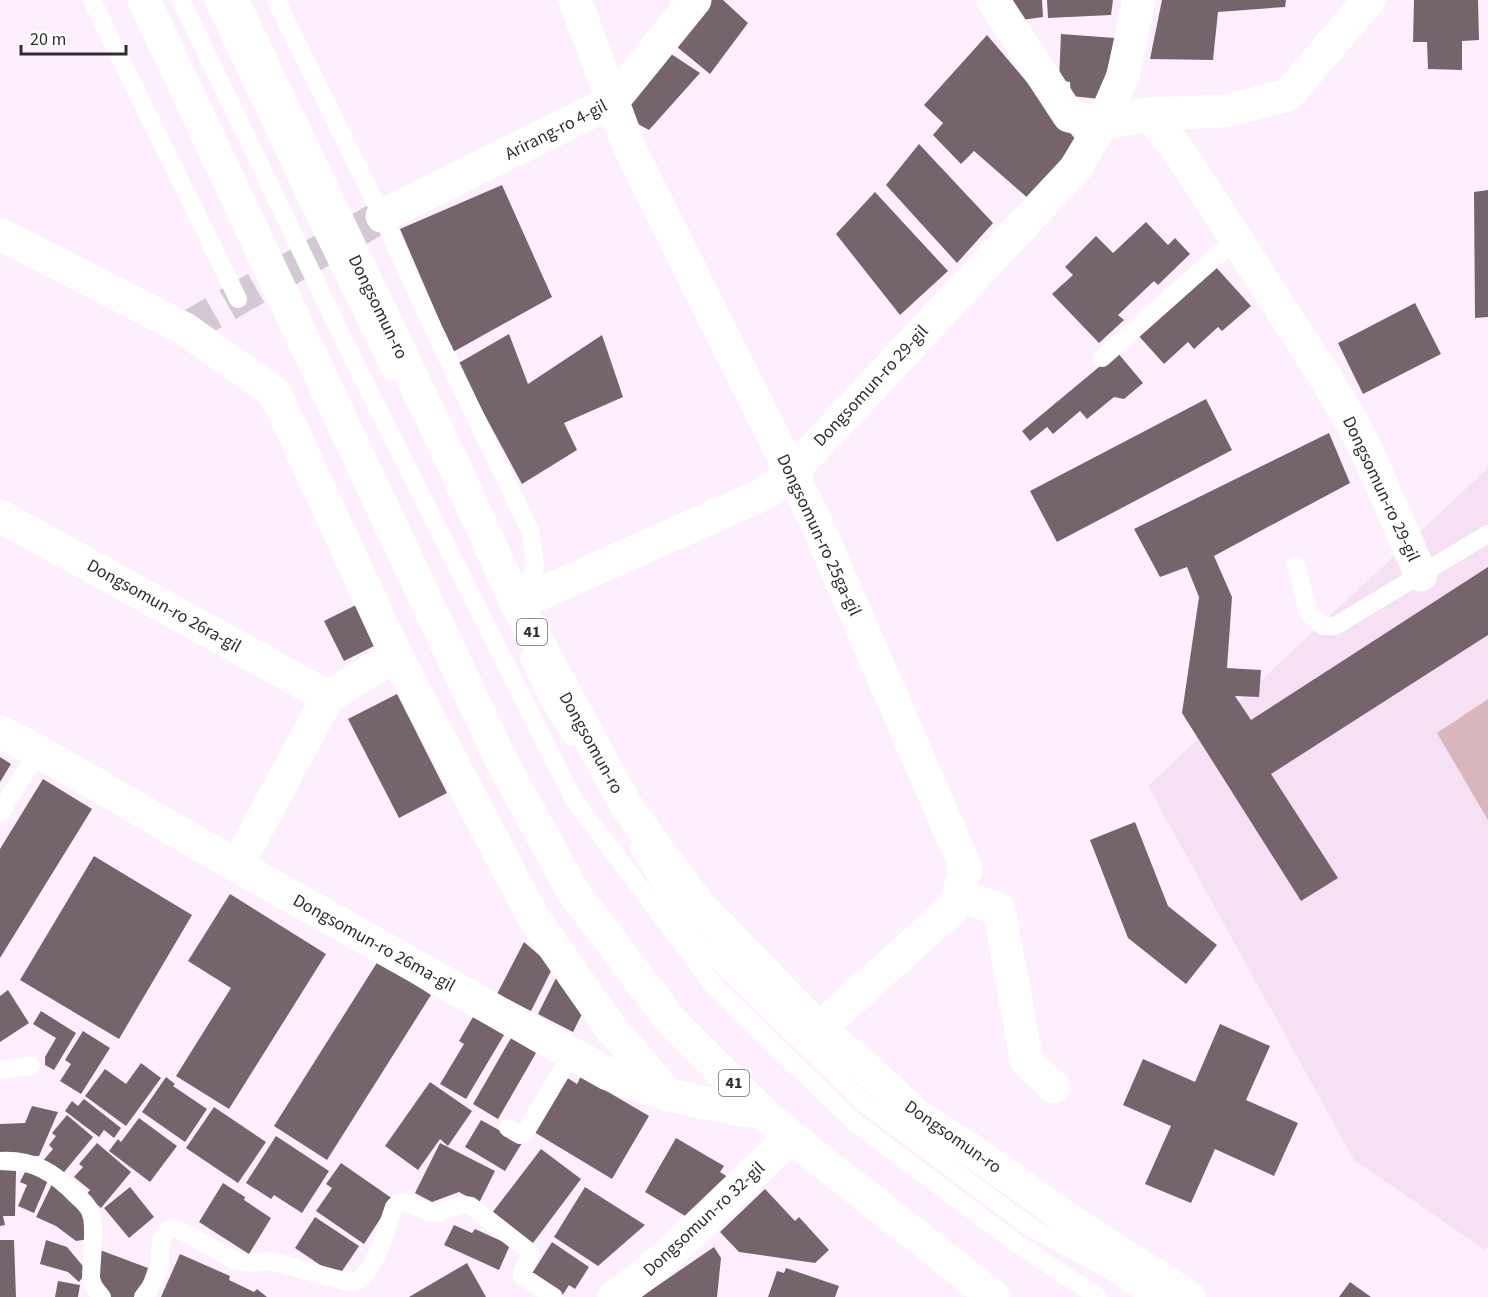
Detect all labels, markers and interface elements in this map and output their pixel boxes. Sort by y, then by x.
scale bar [21,18,126,56]
text: 20 m [30,27,66,52]
street label: Arirang-ro 4-gil [500,93,612,167]
street label: Dongsomun-ro [342,251,414,363]
street label: Dongsomun-ro 29-gil [808,320,934,452]
street label: Dongsomun-ro 29-gil [1336,412,1426,566]
street label: Dongsomun-ro 25ga-gil [770,450,868,620]
street label: Dongsomun-ro 26ra-gil [82,553,246,659]
road number: 41 [517,619,547,645]
street label: Dongsomun-ro [553,688,629,798]
street label: Dongsomun-ro 26ma-gil [288,888,460,998]
road number: 41 [719,1070,749,1096]
street label: Dongsomun-ro [900,1094,1006,1180]
street label: Dongsomun-ro 32-gil [638,1156,770,1282]

